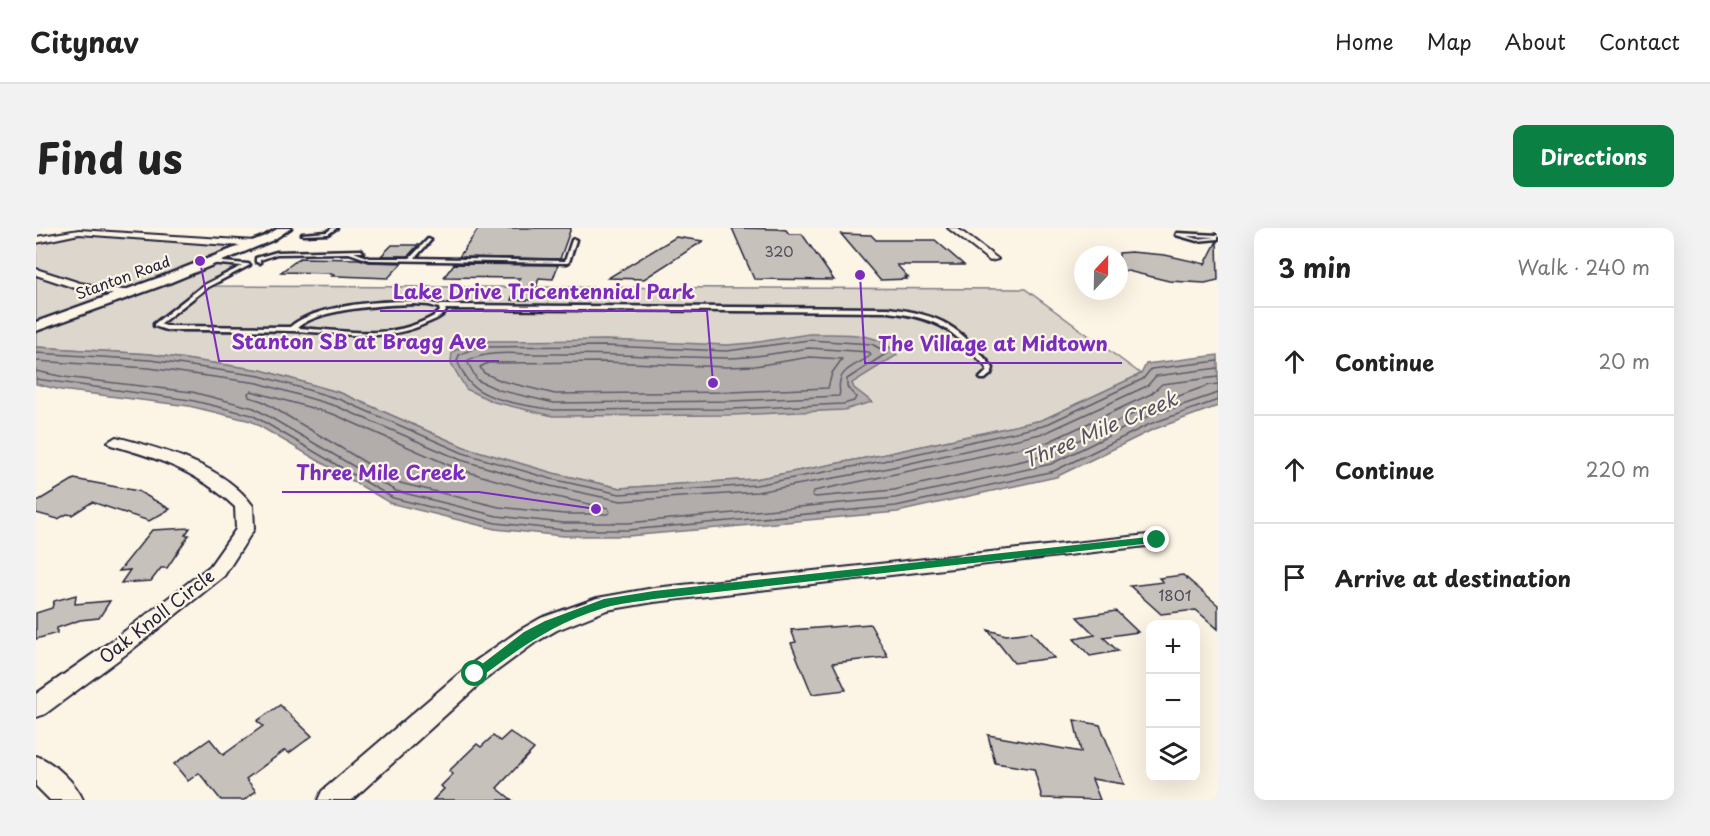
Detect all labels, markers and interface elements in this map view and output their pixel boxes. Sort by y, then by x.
text: Citynav [30,20,139,63]
text: Home [1335,25,1394,57]
text: Map [1427,25,1472,57]
text: About [1505,25,1566,57]
text: Contact [1599,25,1680,57]
text: Find us [36,125,183,188]
button: Directions [1513,125,1674,187]
house number: 320 [765,241,793,262]
north arrow [1074,246,1128,300]
text: 3 min [1278,248,1351,287]
street label: Stanton Road [72,249,173,304]
text: Walk · 240 m [1517,252,1650,282]
callout: Lake Drive Tricentennial Park [380,273,707,311]
text: Lake Drive Tricentennial Park [393,276,696,306]
callout: Stanton SB at Bragg Ave [219,323,499,361]
callout: The Village at Midtown [865,325,1122,363]
text: Stanton SB at Bragg Ave [231,326,487,356]
text: The Village at Midtown [878,328,1108,358]
icon: ahead [1278,345,1311,378]
text: Continue [1335,345,1434,378]
text: 20 m [1598,346,1650,376]
water label: Three Mile Creek [1017,383,1182,475]
icon: ahead [1278,453,1311,486]
text: Continue [1335,453,1434,486]
callout: Three Mile Creek [282,454,479,492]
text: 220 m [1586,454,1650,484]
text: Three Mile Creek [296,457,467,487]
route end [1143,526,1169,552]
icon: arrive [1278,561,1311,594]
text: Arrive at destination [1335,561,1571,594]
street label: Oak Knoll Circle [93,562,219,669]
house number: 1801 [1159,583,1191,606]
map controls [1146,620,1200,782]
button: + [1146,620,1200,674]
route start [461,660,487,686]
button: − [1146,674,1200,728]
button: layers [1146,728,1200,782]

